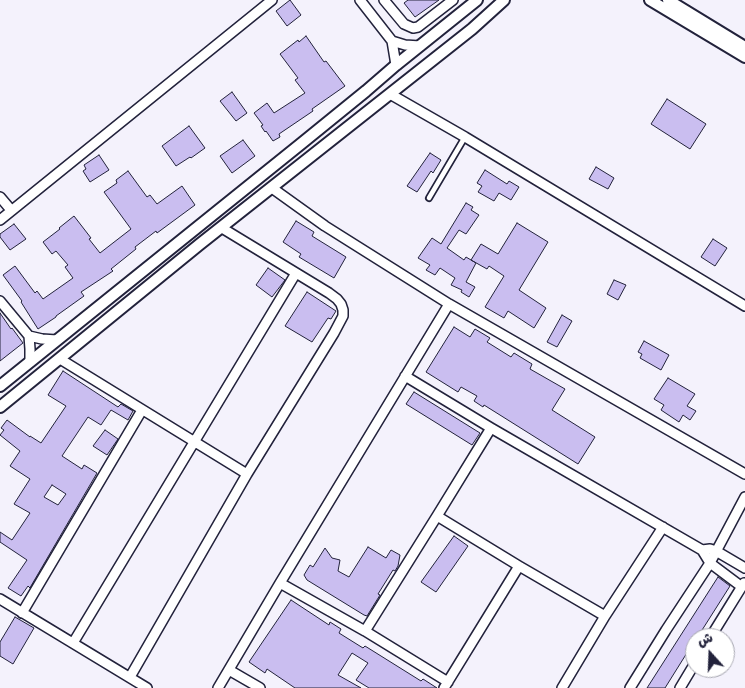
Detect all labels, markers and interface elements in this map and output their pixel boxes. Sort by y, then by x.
north arrow [685,628,735,678]
text: ش [695,629,715,650]

